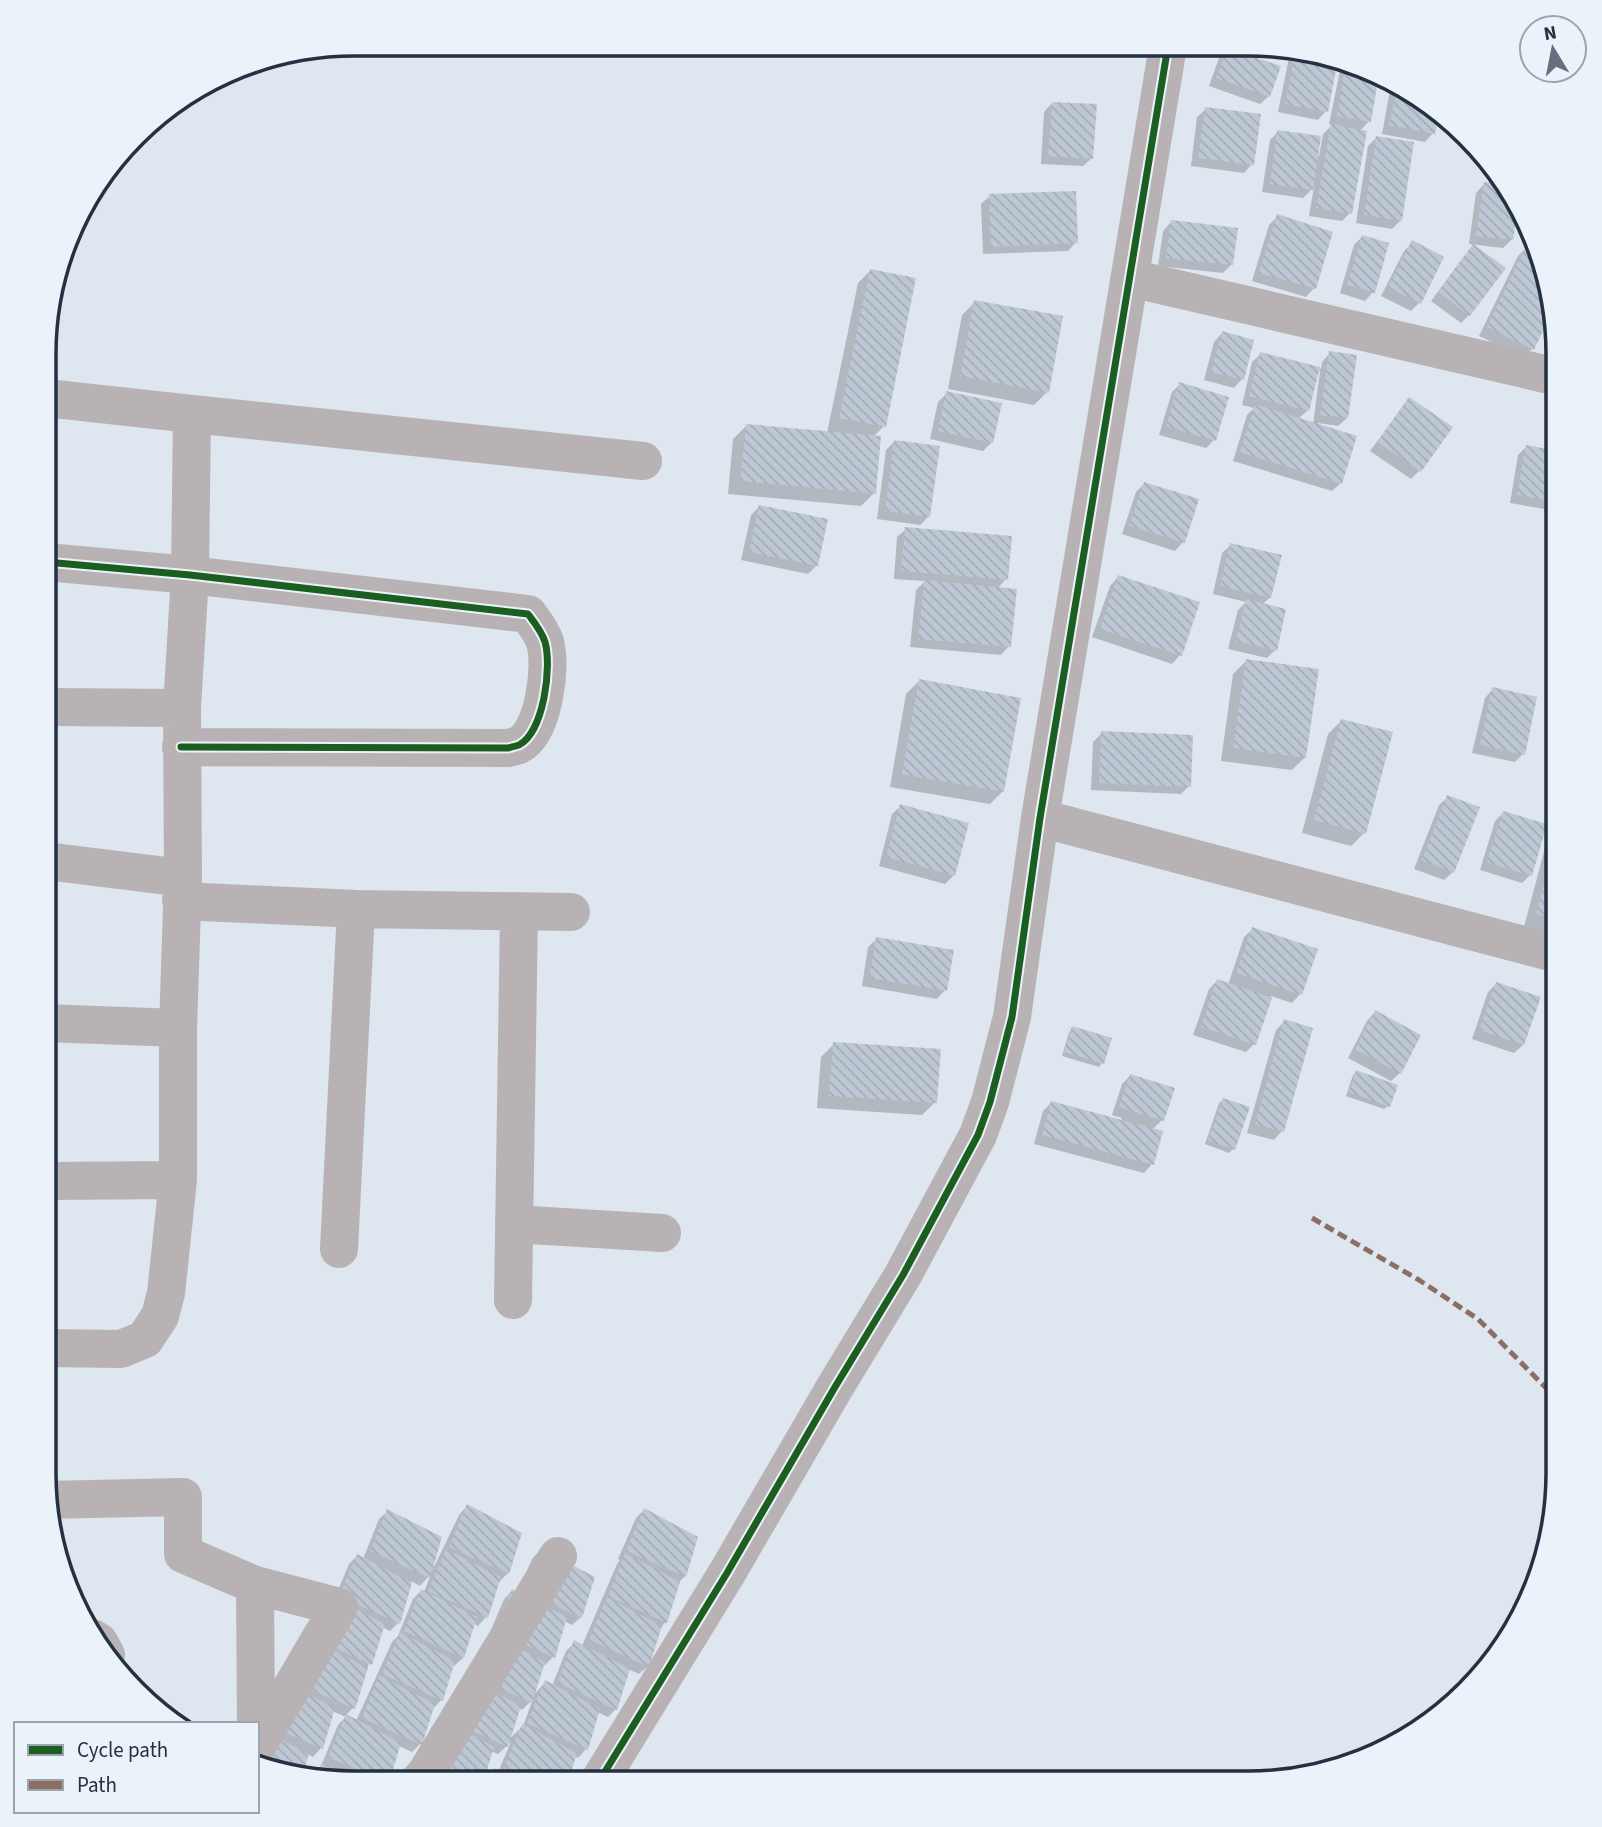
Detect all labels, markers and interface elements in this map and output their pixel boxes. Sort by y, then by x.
north arrow [1518,14,1588,84]
text: N [1542,19,1559,48]
legend [14,1722,259,1813]
text: Cycle path [77,1735,168,1765]
text: Path [77,1770,117,1800]

